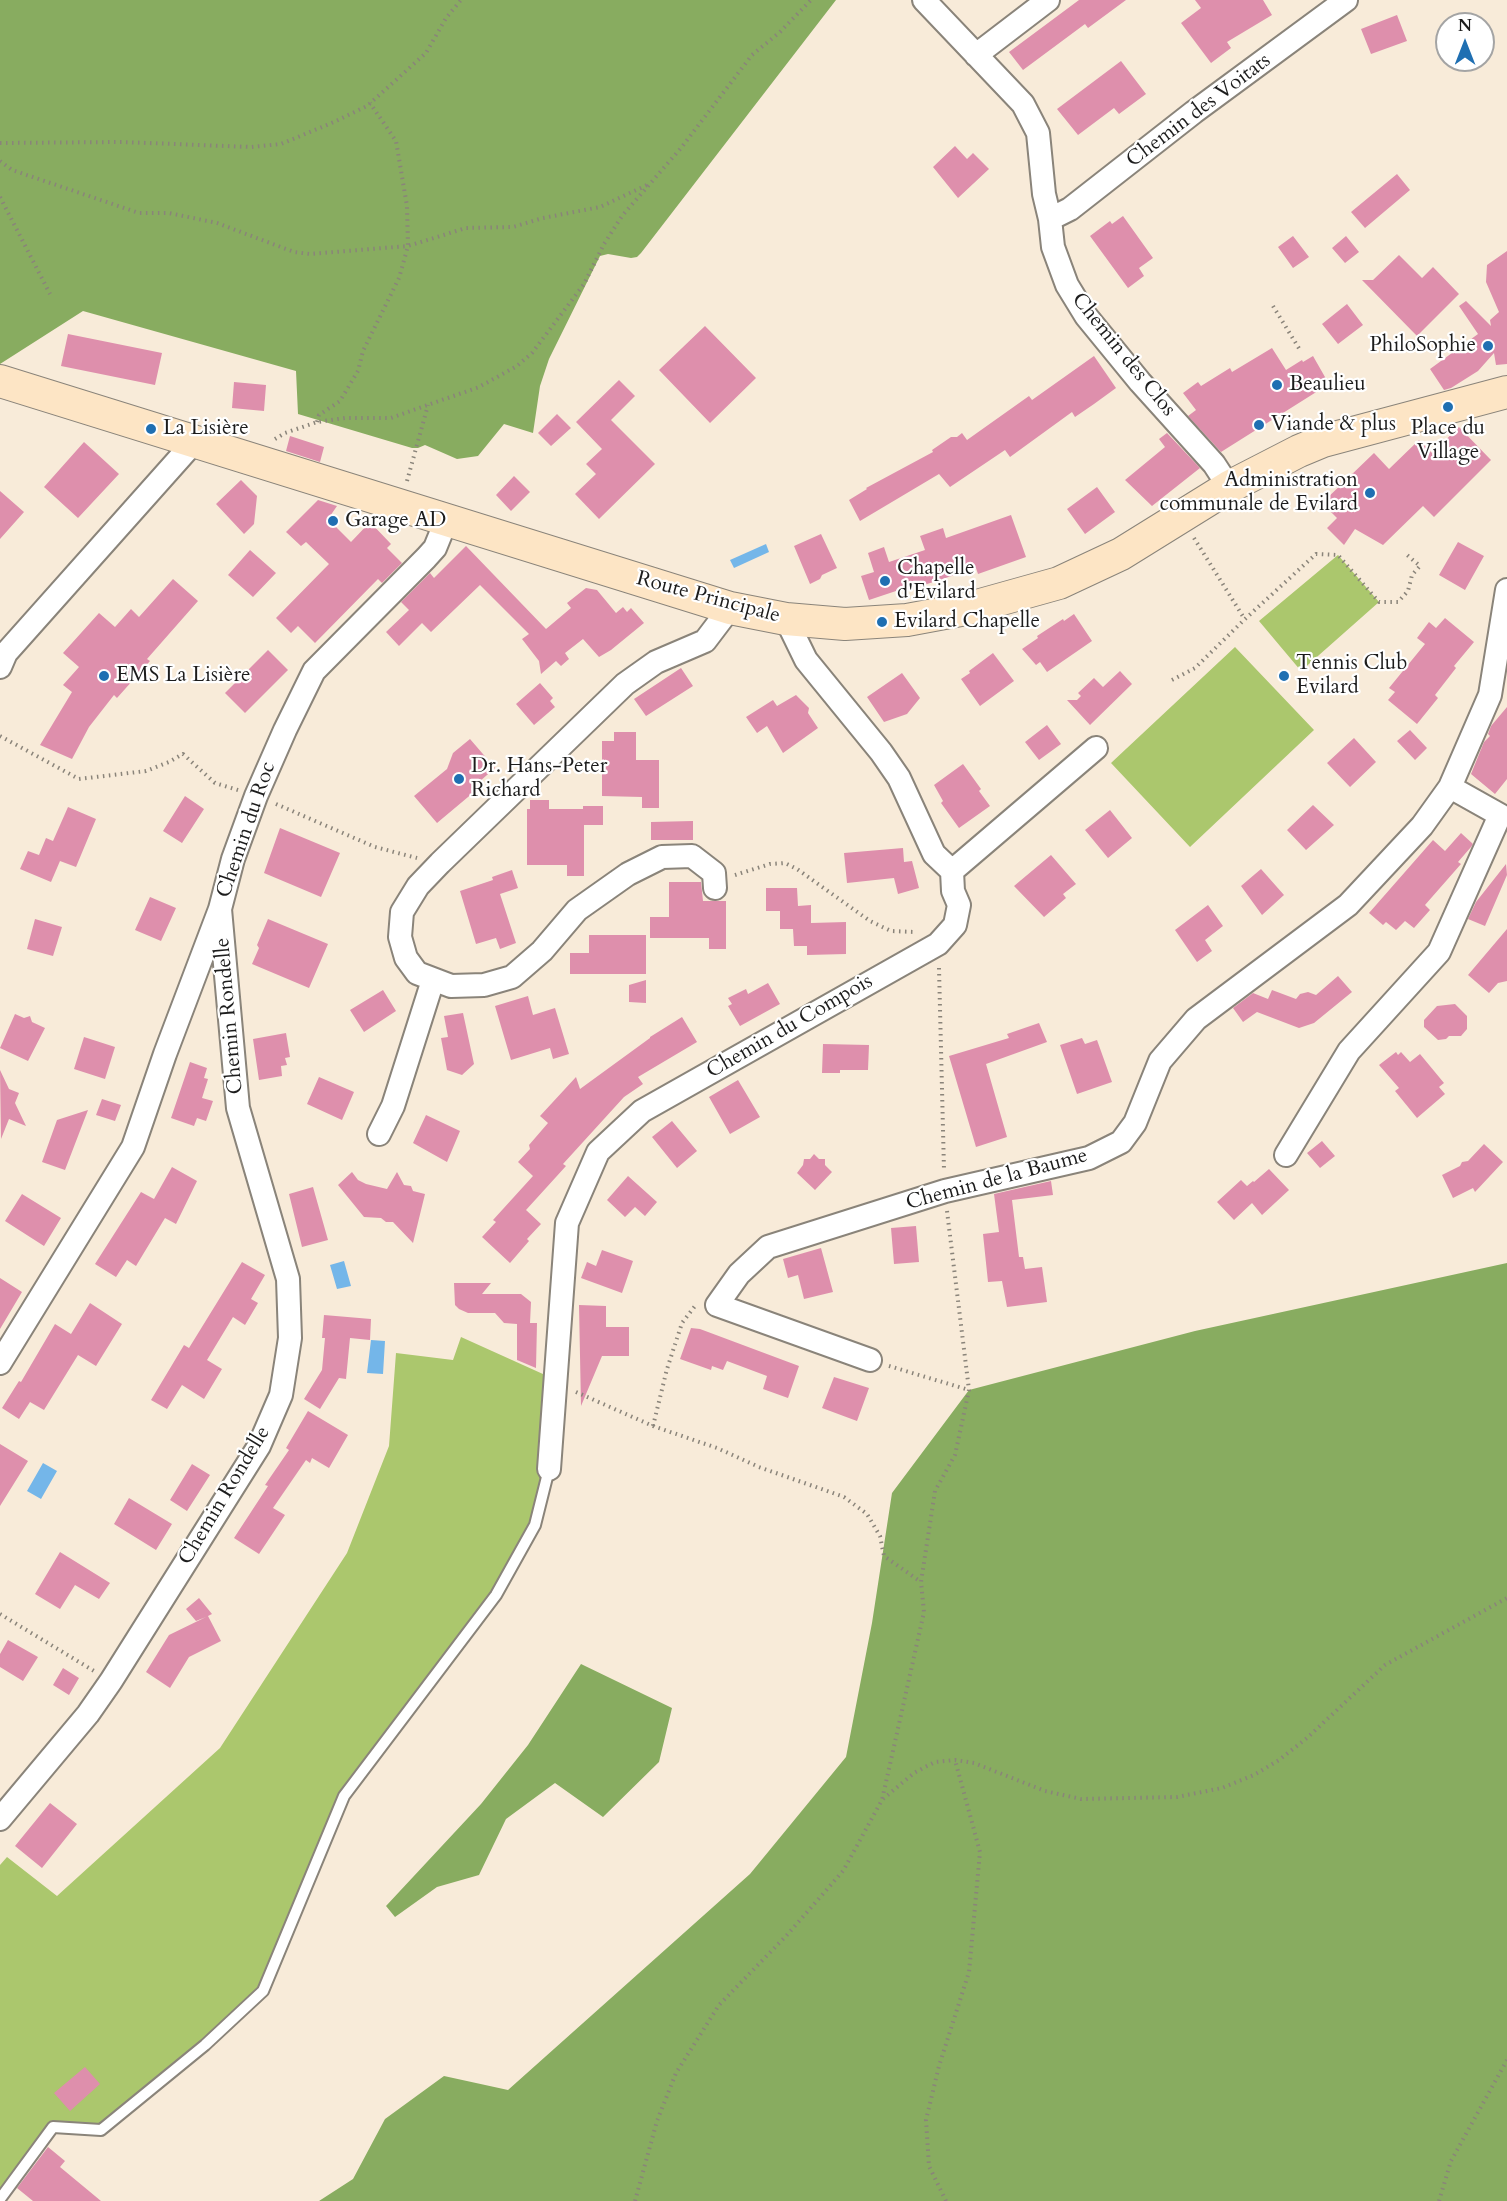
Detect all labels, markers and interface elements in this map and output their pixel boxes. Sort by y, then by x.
north arrow [1435,12,1495,72]
text: N [1458,15,1472,37]
street label: Chemin des Voitats [1122,49,1276,173]
street label: Chemin des Clos [1066,288,1180,422]
place label: PhiloSophie [1369,333,1476,359]
marker: PhiloSophie [1481,339,1495,353]
place label: Beaulieu [1289,372,1366,398]
marker: Beaulieu [1270,378,1284,392]
marker: Place du Village [1441,400,1455,414]
place label: Viande & plus [1271,412,1396,438]
place label: La Lisière [163,416,249,442]
place label: Place du Village [1411,416,1485,466]
marker: Viande & plus [1252,418,1266,432]
marker: La Lisière [144,422,158,436]
place label: Administration communale de Evilard [1159,468,1358,518]
marker: Administration communale de Evilard [1363,486,1377,500]
place label: Garage AD [345,508,446,534]
marker: Garage AD [326,514,340,528]
place label: Chapelle d'Evilard [897,556,976,606]
street label: Route Principale [633,567,783,629]
marker: Chapelle d'Evilard [878,574,892,588]
place label: Evilard Chapelle [894,609,1040,635]
marker: Evilard Chapelle [875,615,889,629]
place label: Tennis Club Evilard [1296,651,1408,701]
place label: EMS La Lisière [116,663,251,689]
marker: EMS La Lisière [97,669,111,683]
marker: Tennis Club Evilard [1277,669,1291,683]
place label: Dr. Hans-Peter Richard [471,754,607,804]
street label: Chemin du Roc [212,759,282,901]
marker: Dr. Hans-Peter Richard [452,772,466,786]
street label: Chemin Rondelle [211,937,249,1095]
street label: Chemin du Compois [703,969,877,1085]
street label: Chemin de la Baume [903,1144,1091,1216]
street label: Chemin Rondelle [174,1422,276,1570]

